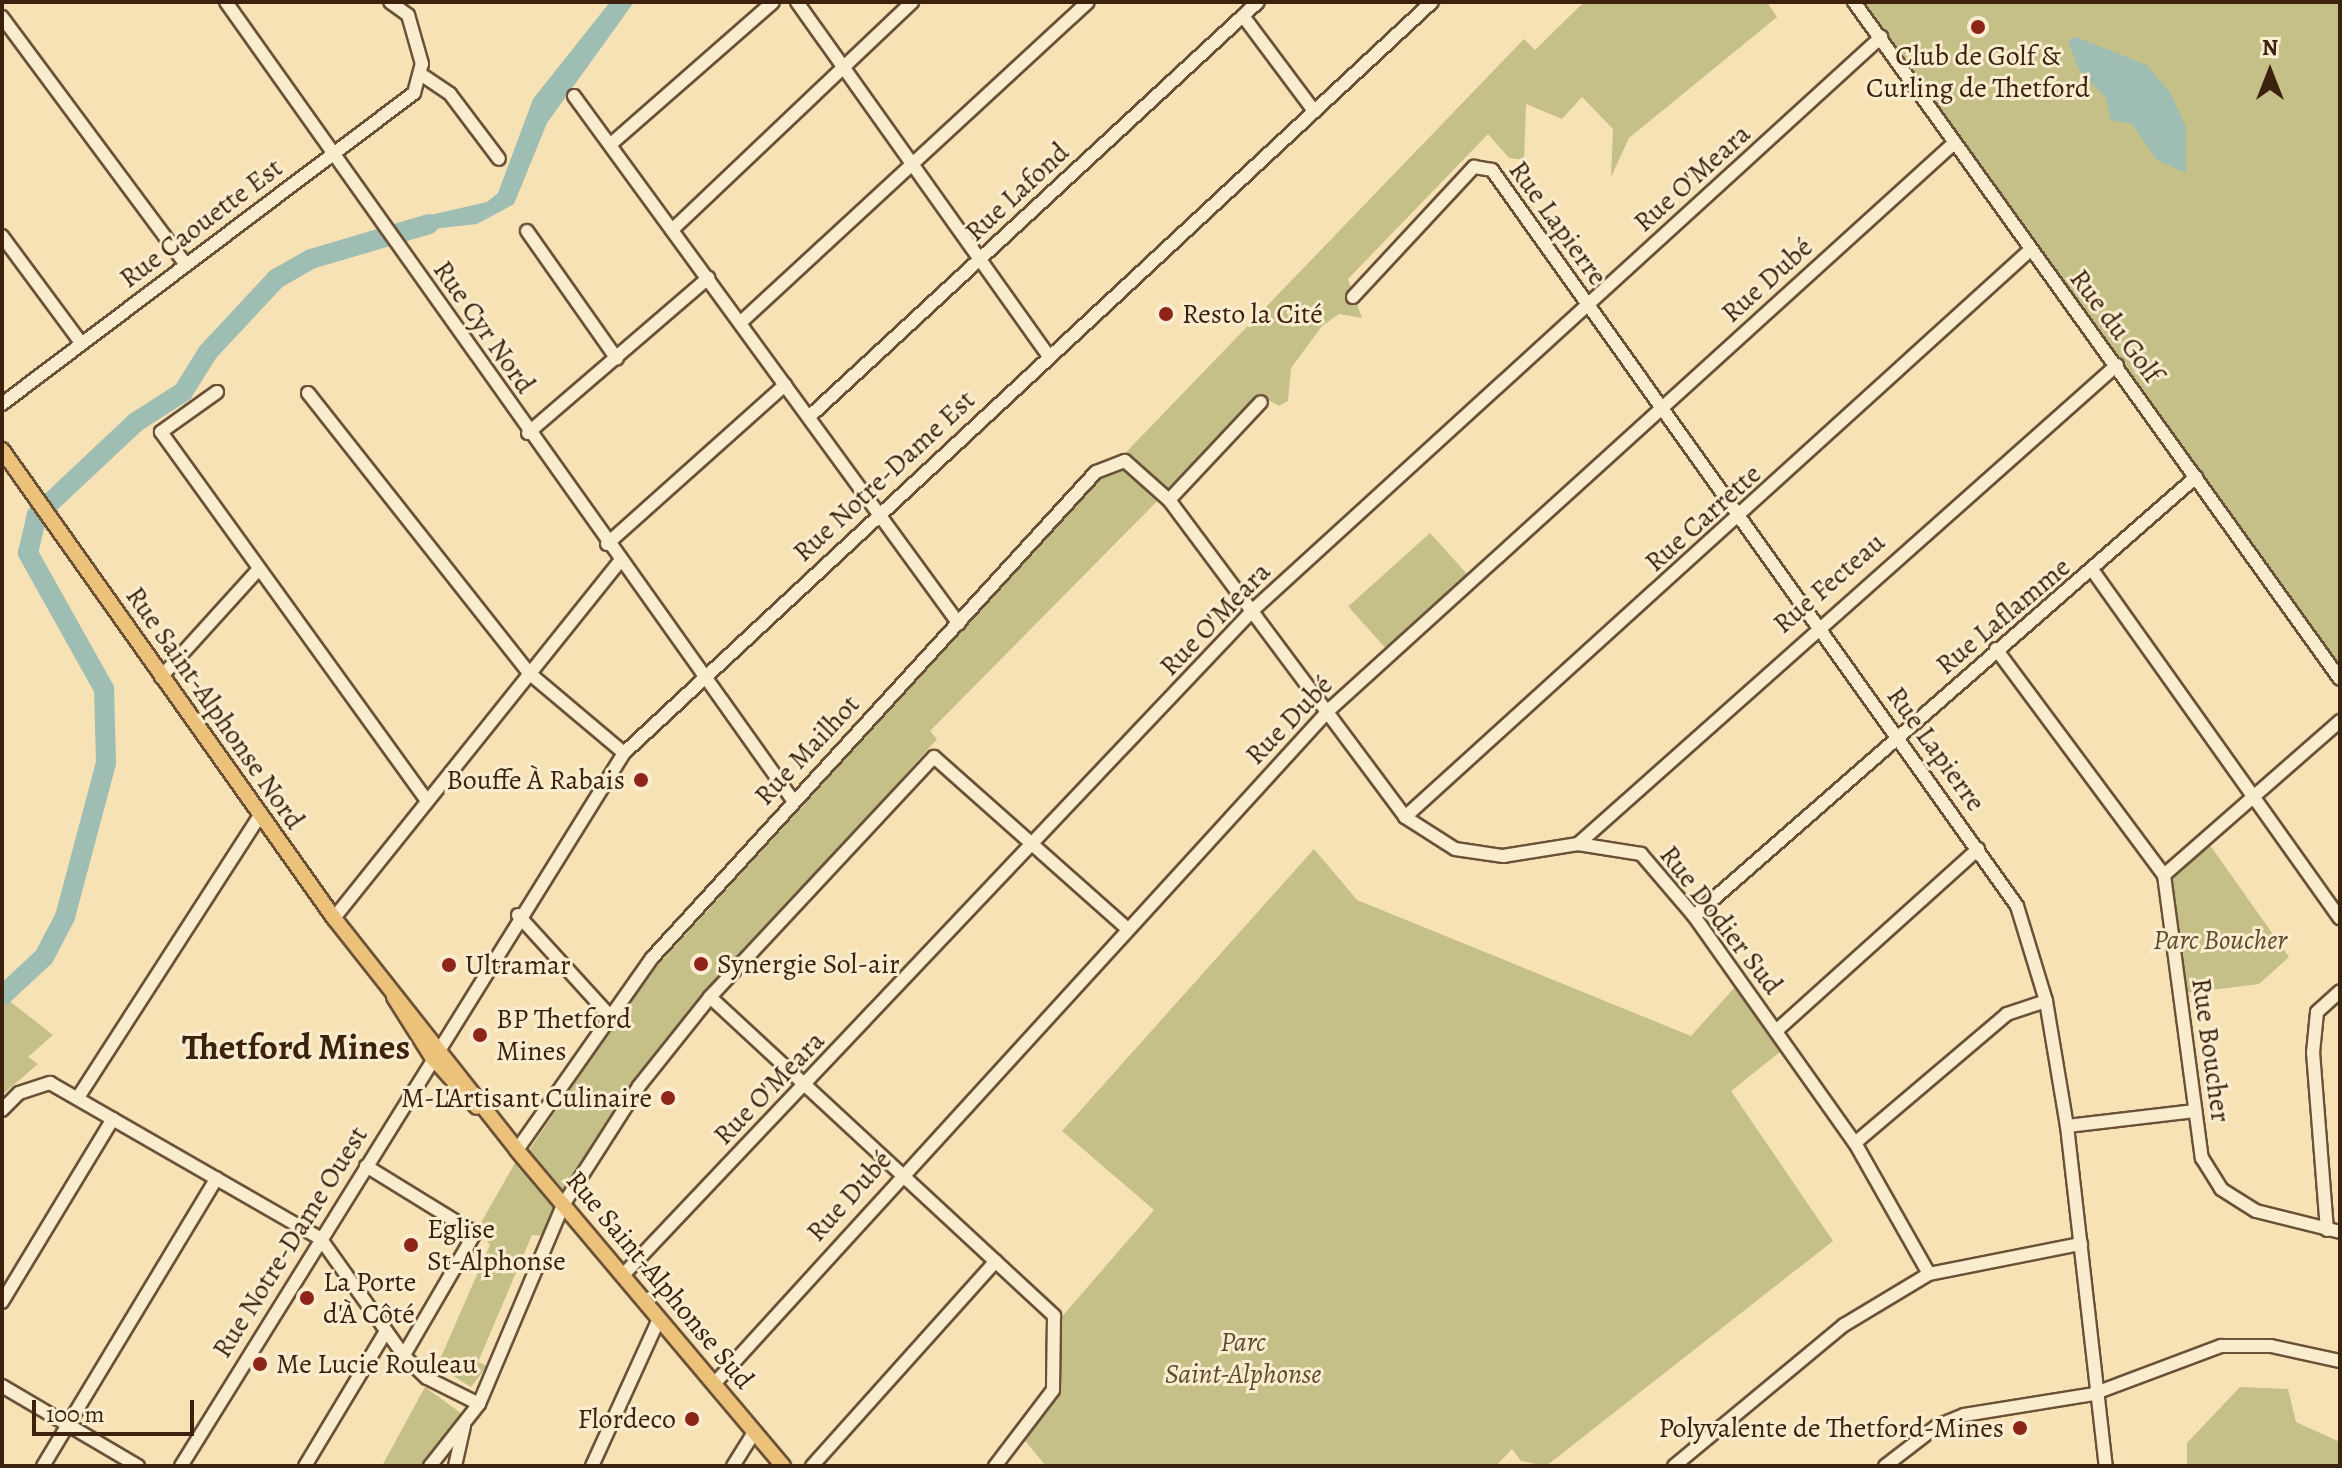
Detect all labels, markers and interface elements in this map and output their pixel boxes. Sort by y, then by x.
marker: Club de Golf & Curling de Thetford [1969,18,1987,36]
north arrow [2230,32,2310,112]
text: N [2262,33,2278,63]
place label: Club de Golf & Curling de Thetford [1866,39,2090,105]
street label: Rue O'Meara [1627,117,1757,239]
street label: Rue Lafond [958,135,1076,249]
street label: Rue Caouette Est [113,151,289,295]
street label: Rue Lapierre [1502,154,1614,292]
street label: Rue Dubé [1714,230,1820,330]
street label: Rue Cyr Nord [426,254,542,400]
street label: Rue du Golf [2062,263,2170,389]
place label: Resto la Cité [1182,297,1323,331]
marker: Resto la Cité [1157,305,1175,323]
street label: Rue Notre-Dame Est [786,383,982,569]
street label: Rue Carrette [1638,457,1768,579]
street label: Rue Fecteau [1766,525,1892,641]
street label: Rue Laflamme [1929,550,2077,682]
street label: Rue O'Meara [1152,555,1278,683]
street label: Rue Saint-Alphonse Nord [118,580,312,836]
street label: Rue Dubé [1238,668,1340,772]
street label: Rue Lapierre [1880,680,1992,818]
street label: Rue Mailhot [747,688,867,812]
place label: Bouffe À Rabais [446,763,625,797]
marker: Bouffe À Rabais [632,771,650,789]
street label: Rue Dodier Sud [1652,839,1790,1001]
park label: Parc Boucher [2153,923,2287,957]
place label: Synergie Sol-air [717,947,900,981]
place label: Ultramar [465,948,571,982]
marker: Synergie Sol-air [692,955,710,973]
marker: Ultramar [440,956,458,974]
street label: Rue Boucher [2184,976,2238,1124]
place label: BP Thetford Mines [496,1002,631,1068]
street label: Rue O'Meara [706,1024,832,1152]
district label: Thetford Mines [182,1025,410,1069]
marker: BP Thetford Mines [471,1026,489,1044]
place label: M-L'Artisant Culinaire [401,1081,652,1115]
marker: M-L'Artisant Culinaire [659,1089,677,1107]
street label: Rue Notre-Dame Ouest [205,1120,375,1364]
street label: Rue Dubé [799,1143,899,1249]
street label: Rue Saint-Alphonse Sud [559,1164,761,1396]
place label: Eglise St-Alphonse [427,1212,566,1278]
marker: Eglise St-Alphonse [402,1236,420,1254]
place label: La Porte d'À Côté [323,1265,416,1331]
marker: La Porte d'À Côté [298,1289,316,1307]
park label: Parc Saint-Alphonse [1165,1325,1321,1391]
place label: Me Lucie Rouleau [276,1347,477,1381]
marker: Me Lucie Rouleau [251,1355,269,1373]
scale bar [36,1384,198,1434]
text: 100 m [46,1398,105,1430]
place label: Flordeco [577,1402,676,1436]
marker: Flordeco [683,1410,701,1428]
place label: Polyvalente de Thetford-Mines [1658,1411,2004,1445]
marker: Polyvalente de Thetford-Mines [2011,1419,2029,1437]

